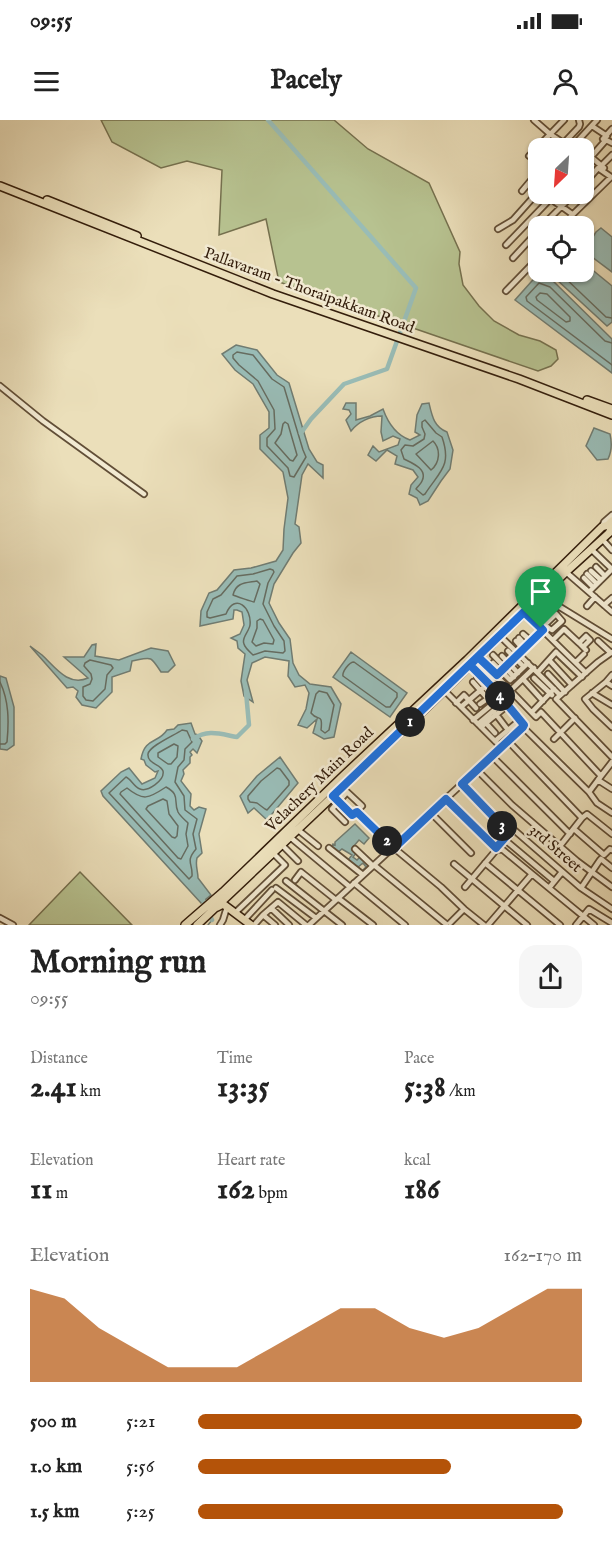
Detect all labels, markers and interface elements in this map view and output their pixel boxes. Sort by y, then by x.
text: 09:55 [30,7,72,35]
text: Pacely [270,64,342,98]
icon: menu [30,65,63,98]
icon: person [549,65,582,98]
north arrow [528,138,594,204]
map controls [528,138,594,282]
button: locate [528,216,594,282]
street label: Pallavaram - Thoraipakkam Road [201,244,417,339]
pin [515,566,566,628]
icon: arrive [524,575,557,608]
pin: 4 [485,681,515,711]
text: 4 [496,686,504,706]
pin: 1 [395,707,425,737]
text: 1 [407,712,413,732]
street label: Velachery Main Road [261,723,379,837]
pin: 3 [487,811,517,841]
text: 3 [499,816,505,836]
street label: 3rd Street [524,821,586,878]
pin: 2 [372,826,402,856]
text: 2 [383,831,391,851]
text: Morning run [30,942,206,984]
button: share [519,945,582,1008]
text: 09:55 [30,986,68,1011]
text: Distance [30,1049,88,1069]
text: Time [217,1049,253,1069]
text: Pace [404,1049,434,1069]
text: 2.41 [30,1069,77,1107]
text: 13:35 [217,1069,269,1107]
text: 5:38 [404,1069,446,1107]
text: km [77,1082,101,1102]
text: /km [446,1082,476,1102]
text: Elevation [30,1151,93,1171]
text: Heart rate [217,1151,285,1171]
text: kcal [404,1151,431,1171]
text: 11 [30,1171,52,1209]
text: 162 [217,1171,255,1209]
text: 186 [404,1171,440,1209]
text: m [52,1184,68,1204]
text: bpm [255,1184,288,1204]
text: Elevation [30,1243,109,1268]
text: 162–170 m [504,1243,582,1268]
text: 500 m [30,1409,77,1434]
text: 5:21 [126,1409,155,1434]
text: 1.0 km [30,1454,82,1479]
text: 5:56 [126,1454,154,1479]
text: 1.5 km [30,1499,80,1524]
text: 5:25 [126,1499,155,1524]

